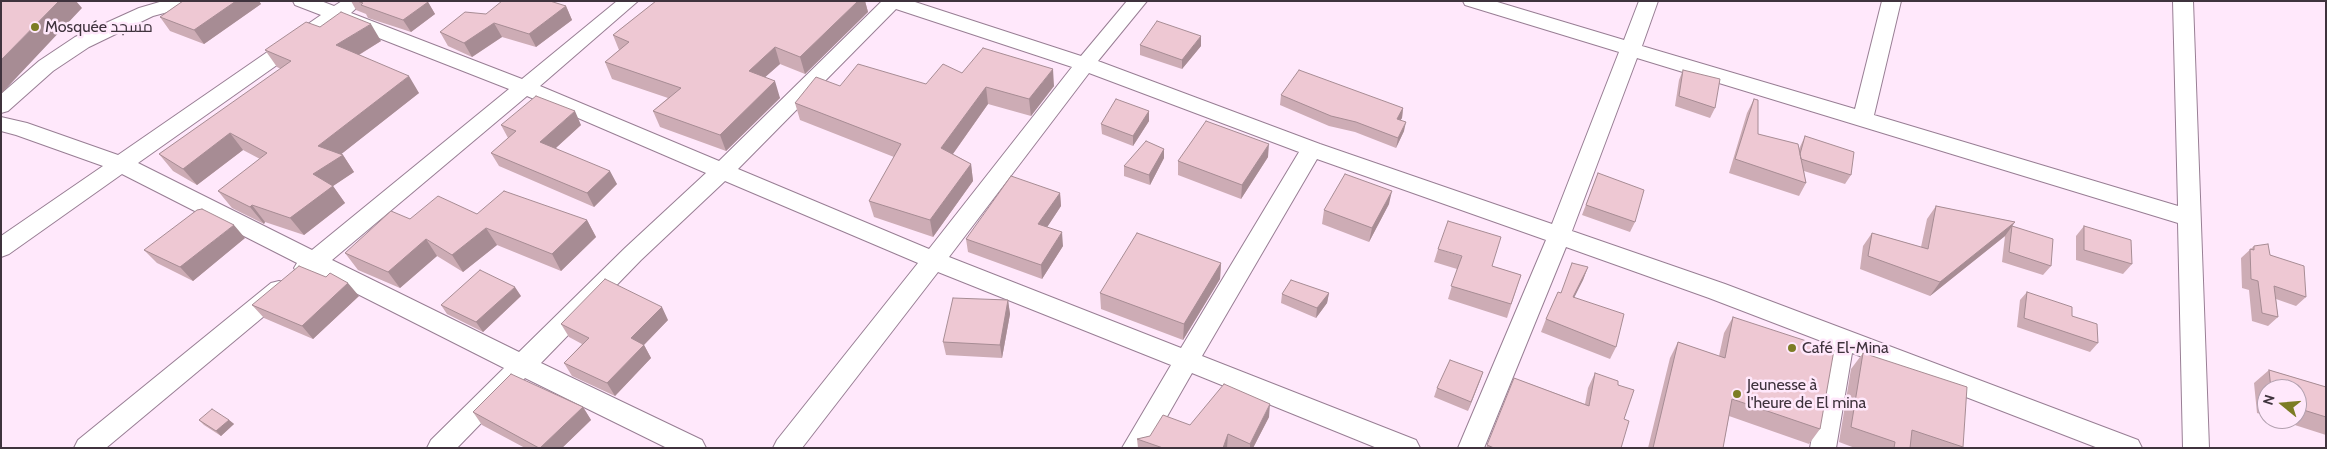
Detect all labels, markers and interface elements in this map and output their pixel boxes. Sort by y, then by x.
place label: Mosquée مسجد [45,17,153,37]
marker: Mosquée مسجد [29,21,41,33]
place label: Café El-Mina [1802,338,1889,358]
marker: Café El-Mina [1786,342,1798,354]
place label: Jeunesse à l'heure de El mina [1747,375,1866,413]
north arrow [2257,379,2307,429]
marker: Jeunesse à l'heure de El mina [1731,388,1743,400]
text: N [2259,393,2279,407]

